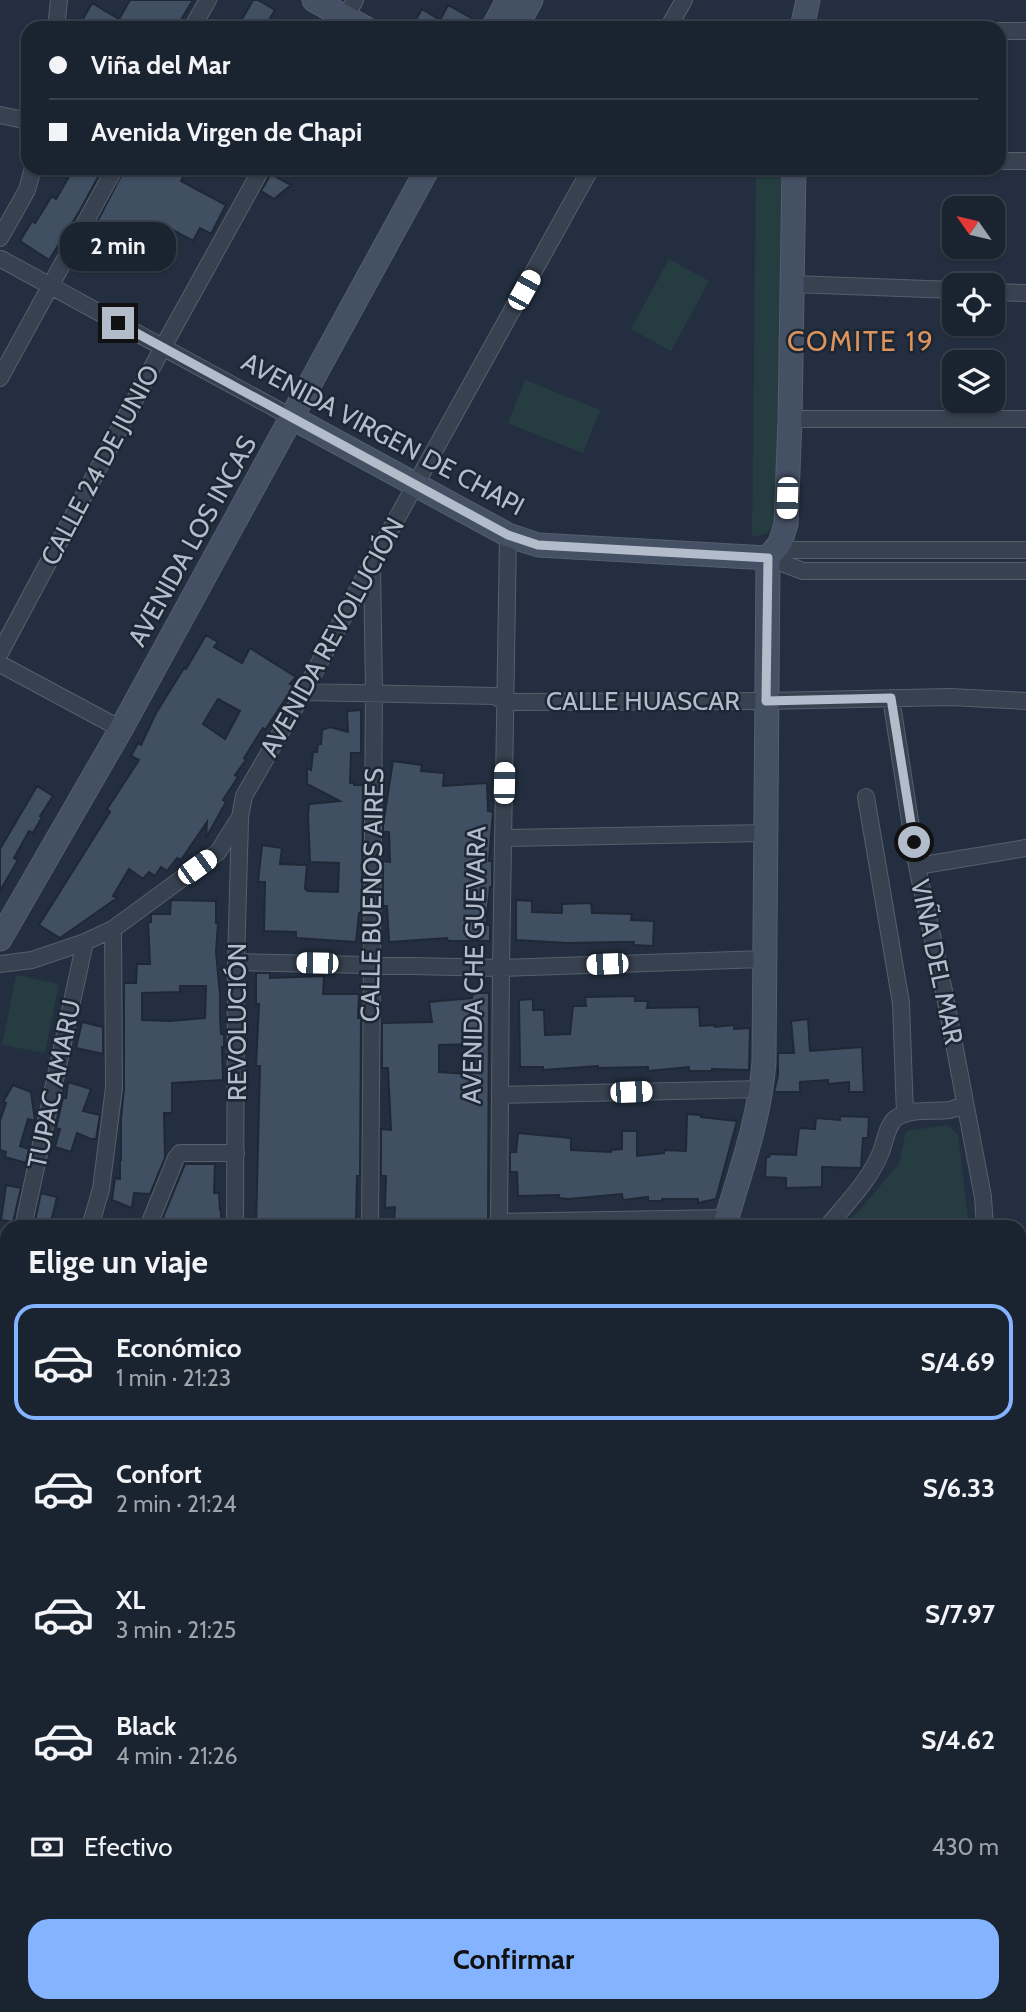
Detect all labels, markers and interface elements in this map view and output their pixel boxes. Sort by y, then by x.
text: Viña del Mar [91,49,230,81]
text: Avenida Virgen de Chapi [91,116,362,148]
north arrow [942,196,1004,259]
map controls [942,196,1005,413]
callout: 2 min [60,222,176,270]
text: 2 min [90,232,146,260]
car [505,267,544,313]
button: locate [942,273,1005,336]
route end [102,307,134,339]
district label: COMITE 19 [787,324,935,358]
street label: AVENIDA VIRGEN DE CHAPI [236,346,530,522]
button: layers [942,350,1005,413]
street label: CALLE 24 DE JUNIO [34,359,166,571]
street label: AVENIDA LOS INCAS [121,430,263,652]
car [776,477,799,519]
street label: AVENIDA REVOLUCIÓN [253,512,411,762]
street label: CALLE HUASCAR [546,685,740,717]
car [494,762,515,804]
street label: CALLE BUENOS AIRES [354,768,390,1022]
street label: AVENIDA CHE GUEVARA [456,826,492,1104]
route start [898,826,930,858]
car [174,846,221,888]
street label: VIÑA DEL MAR [904,877,970,1048]
street label: REVOLUCIÓN [221,943,253,1101]
car [296,952,339,974]
car [586,953,629,975]
street label: TUPAC AMARU [20,997,88,1171]
car [610,1081,653,1103]
text: Elige un viaje [28,1242,208,1281]
icon: car [32,1331,95,1394]
text: Económico [116,1332,242,1364]
text: S/4.69 [920,1346,995,1378]
text: 1 min · 21:23 [116,1364,231,1392]
icon: car [32,1457,95,1520]
text: Confort [116,1458,202,1490]
text: S/6.33 [923,1472,995,1504]
text: 2 min · 21:24 [116,1490,237,1518]
icon: car [32,1583,95,1646]
text: XL [116,1584,145,1616]
text: S/7.97 [925,1598,995,1630]
text: 3 min · 21:25 [116,1616,236,1644]
icon: car [32,1709,95,1772]
text: Black [116,1710,176,1742]
text: S/4.62 [921,1724,995,1756]
text: 4 min · 21:26 [116,1742,238,1770]
icon: cash [28,1828,66,1866]
text: Efectivo [84,1831,173,1863]
text: 430 m [932,1833,999,1861]
button: Confirmar [28,1919,999,1999]

